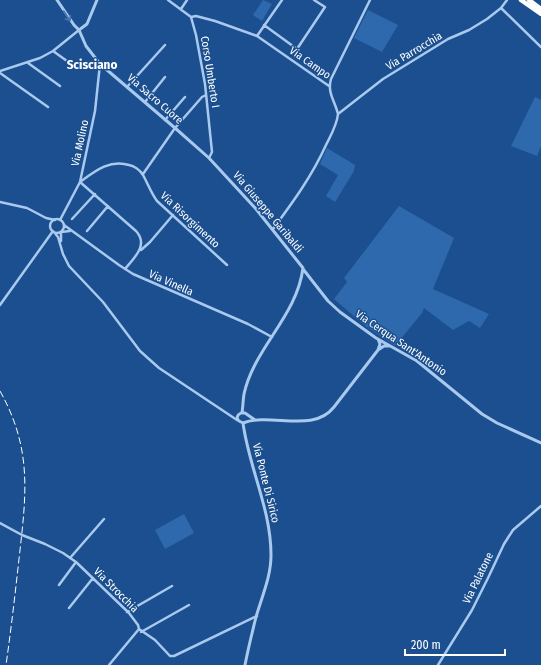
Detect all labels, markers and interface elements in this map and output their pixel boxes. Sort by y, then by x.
one-way arrow [63,10,72,21]
street label: Via Parrocchia [384,29,444,73]
street label: Corso Umberto I [198,35,222,109]
street label: Via Campo [287,44,333,82]
district label: Scisciano [67,57,117,72]
street label: Via Sacro Cuore [124,71,186,127]
street label: Via Molino [69,118,91,167]
street label: Via Giuseppe Garibaldi [230,169,306,255]
street label: Via Risorgimento [158,189,222,251]
street label: Via Vinella [147,267,195,299]
street label: Via Cerqua Sant'Antonio [353,308,449,379]
street label: Via Ponte Di Sirico [250,442,282,524]
street label: Via Palatone [460,550,496,606]
street label: Via Strocchia [91,565,141,615]
scale bar [405,631,505,657]
text: 200 m [411,638,441,652]

